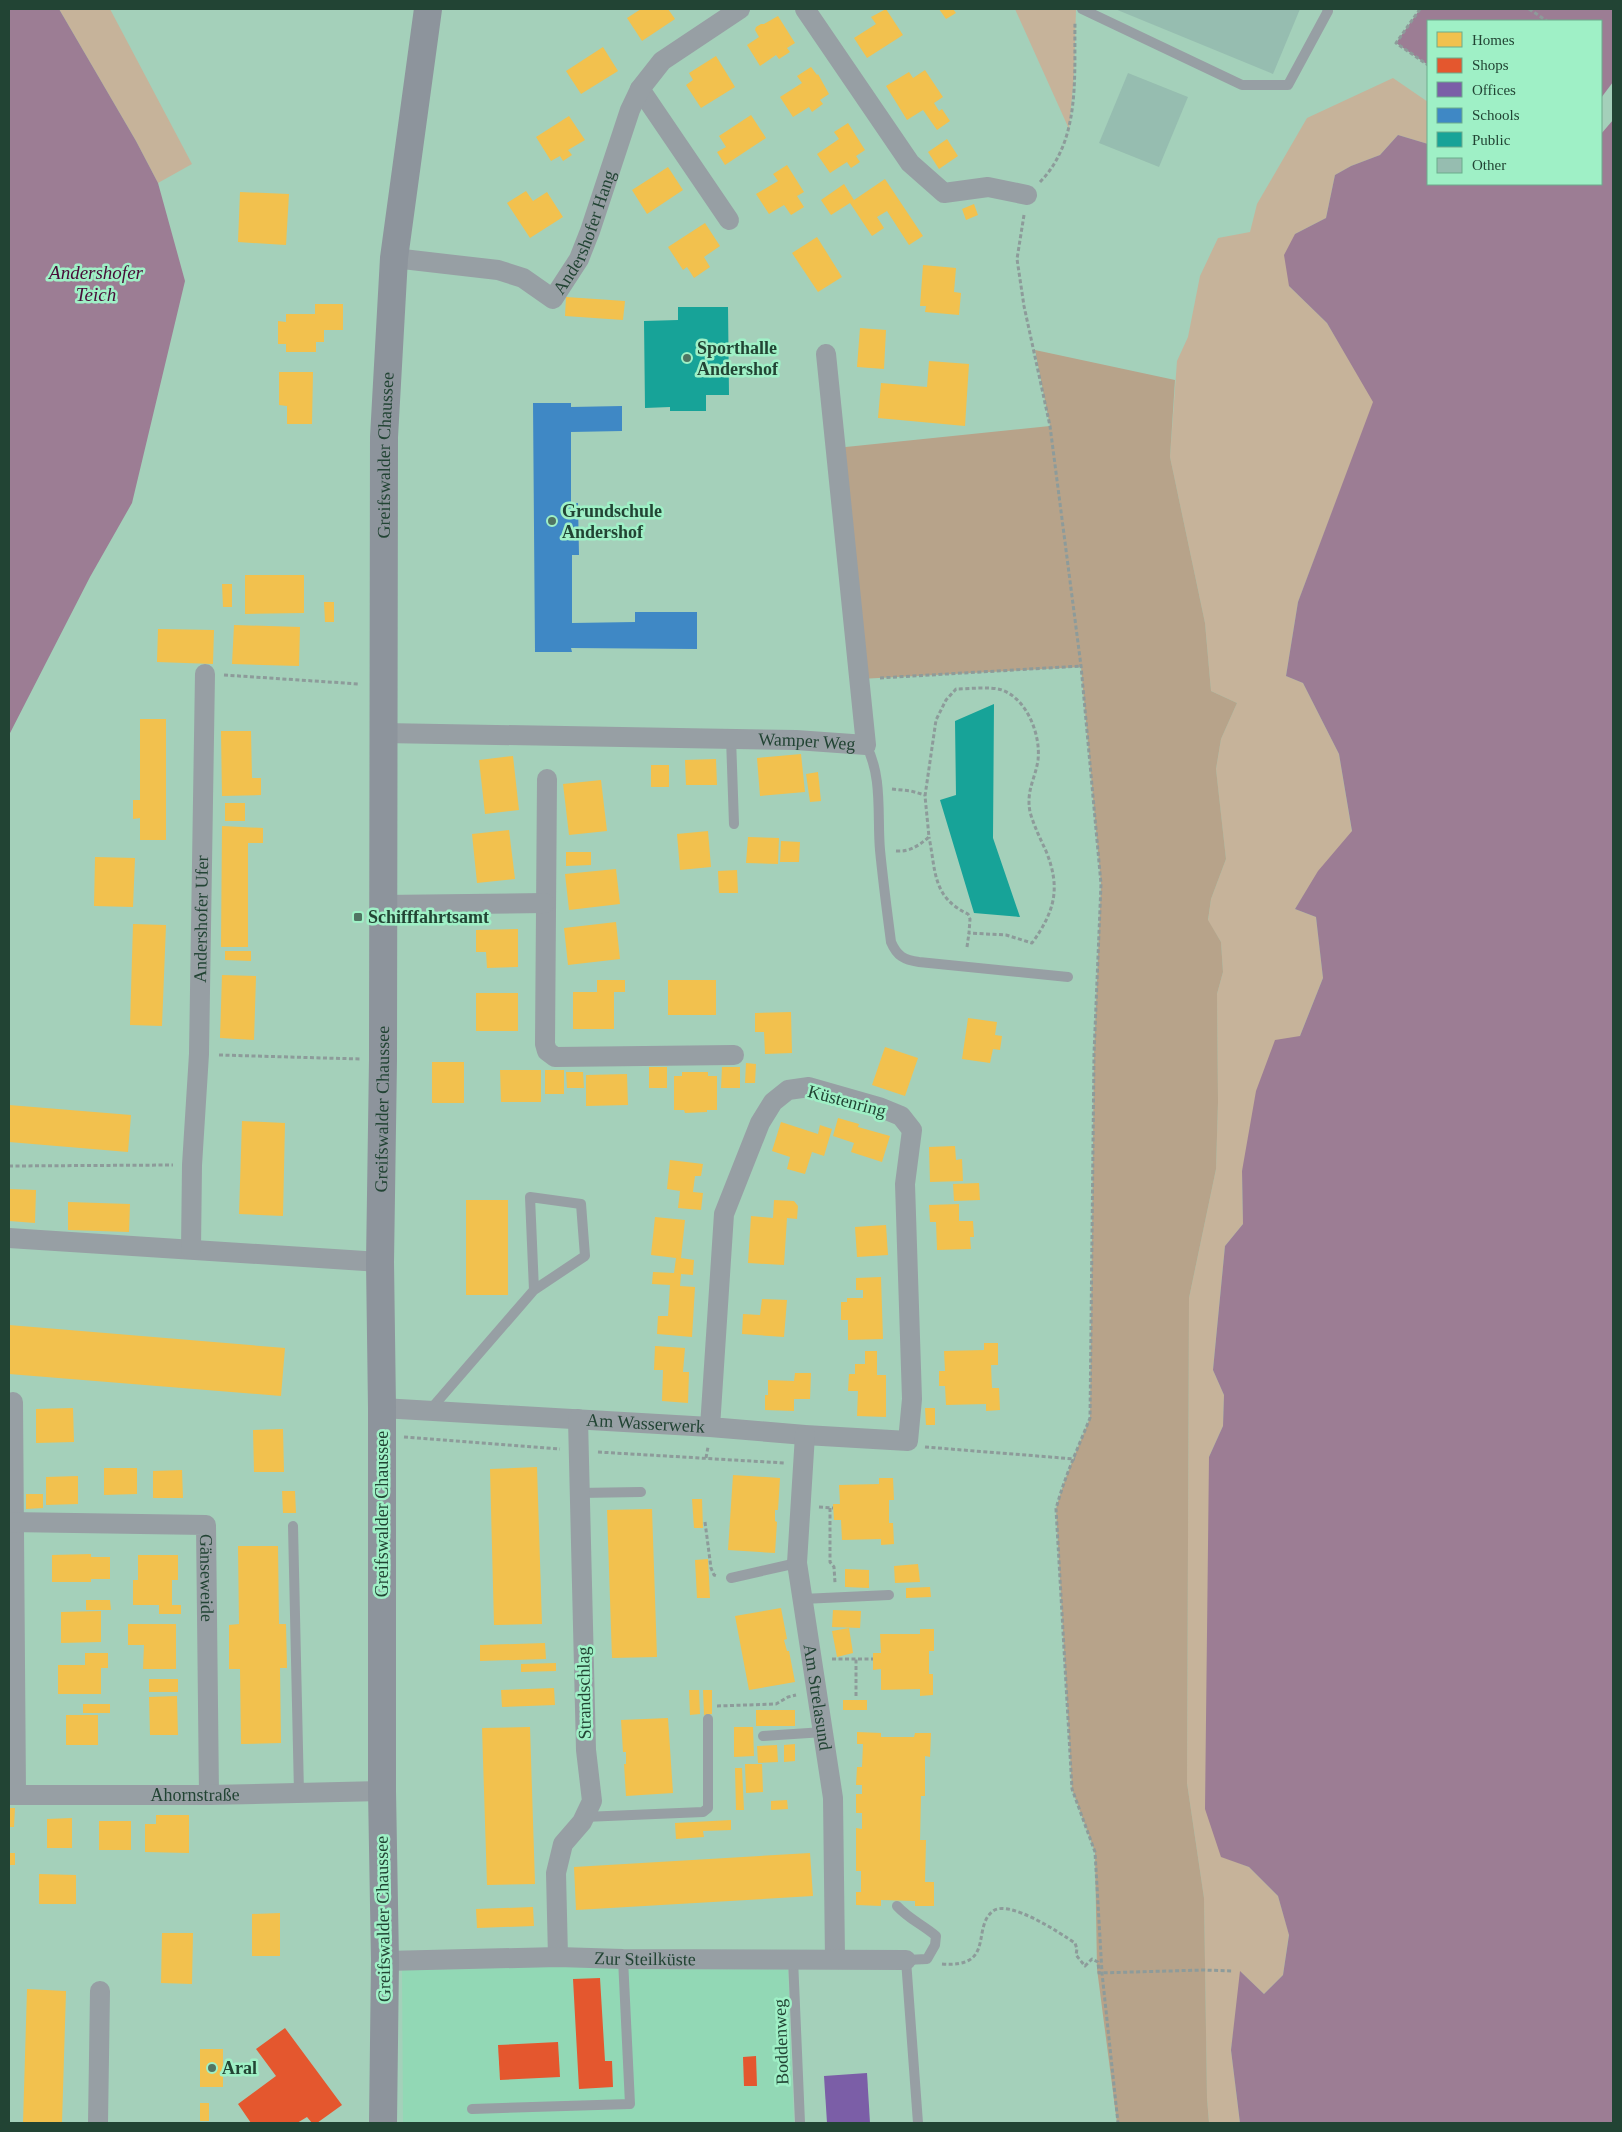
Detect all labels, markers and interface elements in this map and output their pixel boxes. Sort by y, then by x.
legend [1427,20,1602,185]
text: Homes [1472,32,1515,48]
text: Shops [1472,57,1509,73]
text: Offices [1472,82,1516,98]
text: Schools [1472,107,1520,123]
text: Public [1472,132,1511,148]
text: Other [1472,157,1506,173]
street label: Andershofer Hang [549,168,619,298]
water label: Andershofer Teich [47,262,144,305]
place label: Sporthalle Andershof [697,338,779,379]
marker: Sporthalle Andershof [681,352,693,364]
street label: Greifswalder Chaussee [374,371,398,538]
place label: Grundschule Andershof [562,501,662,542]
marker: Grundschule Andershof [546,515,558,527]
street label: Wamper Weg [758,729,856,754]
street label: Andershofer Ufer [190,855,212,983]
place label: Schifffahrtsamt [368,907,489,927]
marker: Schifffahrtsamt [352,911,364,923]
street label: Greifswalder Chaussee [371,1026,393,1193]
street label: Küstenring [806,1081,888,1121]
street label: Am Wasserwerk [586,1410,705,1437]
street label: Greifswalder Chaussee [372,1431,392,1597]
street label: Gänseweide [196,1534,217,1622]
street label: Am Strelasund [800,1643,836,1752]
street label: Strandschlag [573,1646,595,1740]
street label: Ahornstraße [150,1784,240,1805]
street label: Greifswalder Chaussee [372,1836,394,2002]
street label: Zur Steilküste [594,1948,696,1969]
street label: Boddenweg [770,1999,792,2085]
place label: Aral [222,2058,257,2078]
marker: Aral [206,2062,218,2074]

